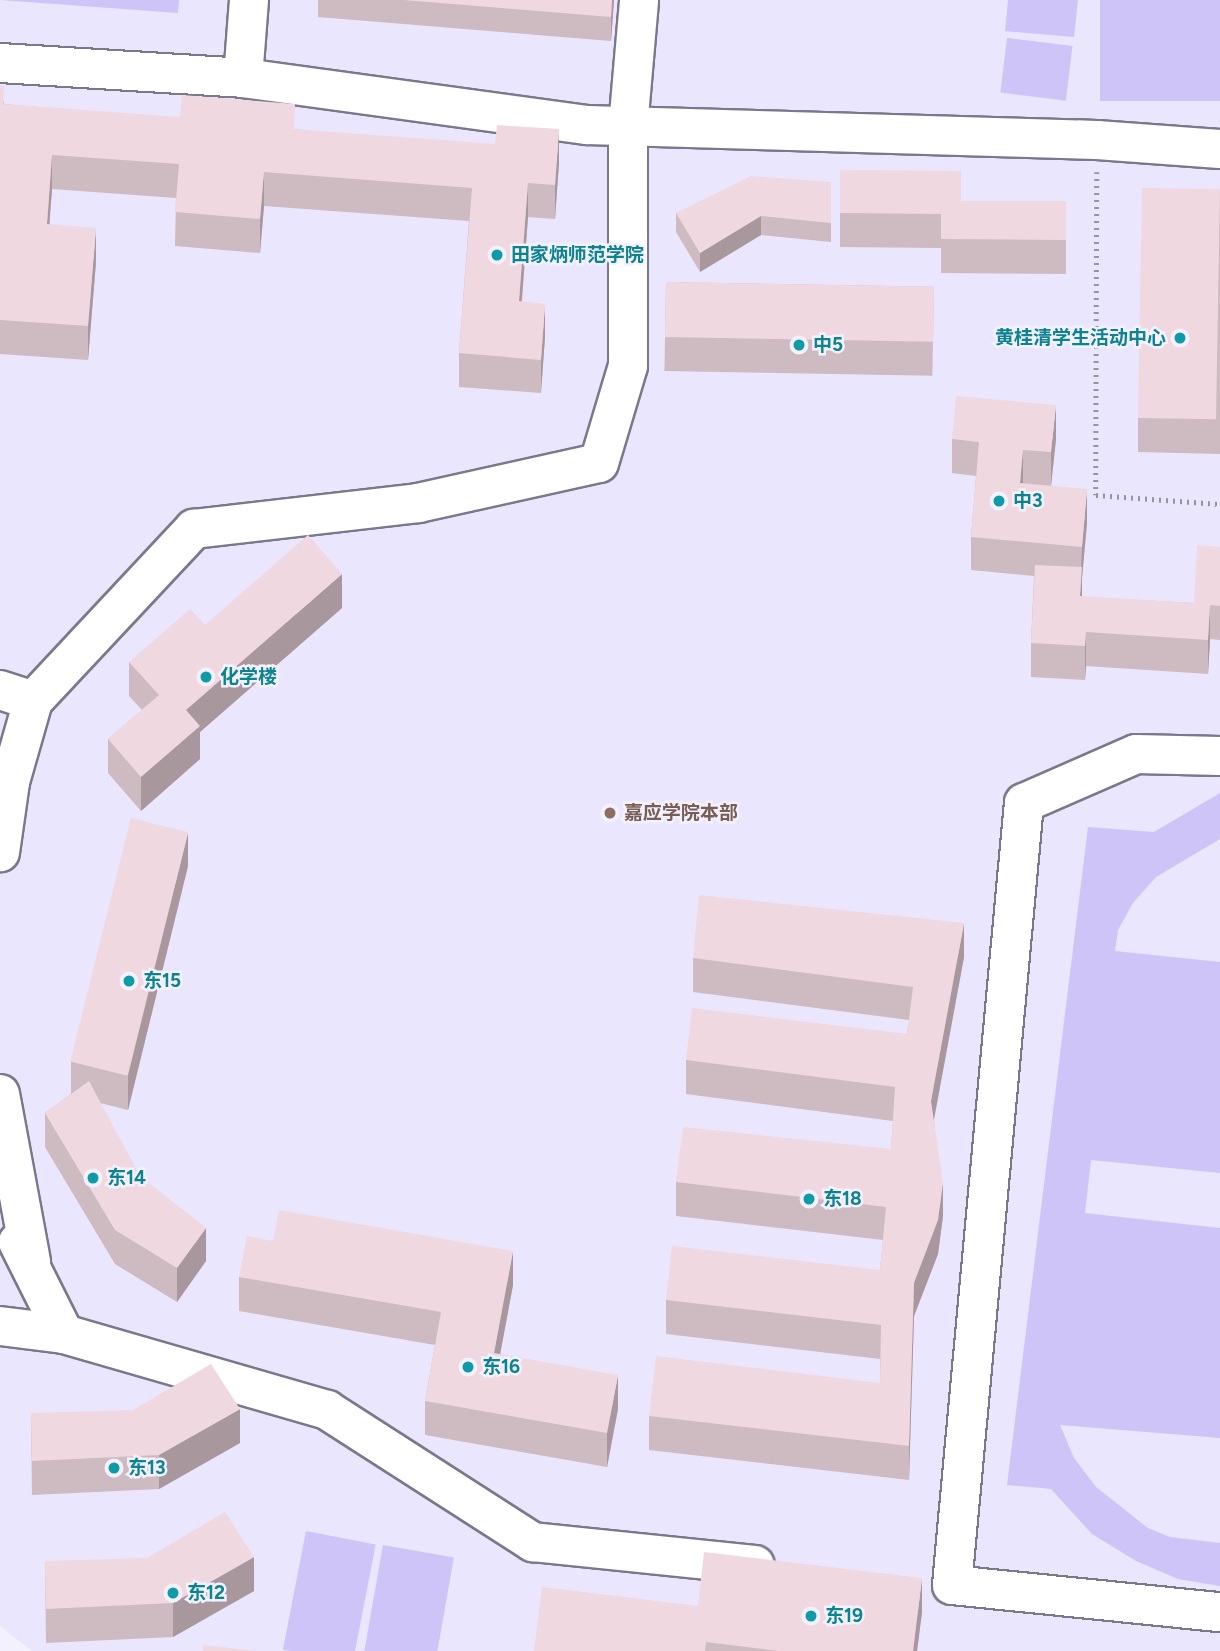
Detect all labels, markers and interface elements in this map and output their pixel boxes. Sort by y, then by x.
place label: 田家炳师范学院 [511,244,644,266]
marker: 田家炳师范学院 [489,247,505,263]
place label: 黄桂清学生活动中心 [995,327,1166,349]
marker: 黄桂清学生活动中心 [1172,330,1188,346]
place label: 中5 [813,334,843,356]
marker: 中5 [791,337,807,353]
place label: 中3 [1013,490,1043,512]
marker: 中3 [991,493,1007,509]
place label: 化学楼 [220,666,277,688]
marker: 化学楼 [198,669,214,685]
place label: 嘉应学院本部 [624,802,738,824]
marker: 嘉应学院本部 [602,805,618,821]
place label: 东15 [143,970,181,992]
marker: 东15 [121,973,137,989]
place label: 东14 [107,1167,146,1189]
marker: 东14 [85,1170,101,1186]
place label: 东18 [823,1188,862,1210]
marker: 东18 [801,1191,817,1207]
place label: 东16 [482,1356,520,1378]
marker: 东16 [460,1359,476,1375]
place label: 东13 [128,1457,166,1479]
marker: 东13 [106,1460,122,1476]
place label: 东12 [187,1582,225,1604]
marker: 东12 [165,1585,181,1601]
place label: 东19 [825,1605,863,1627]
marker: 东19 [803,1608,819,1624]

